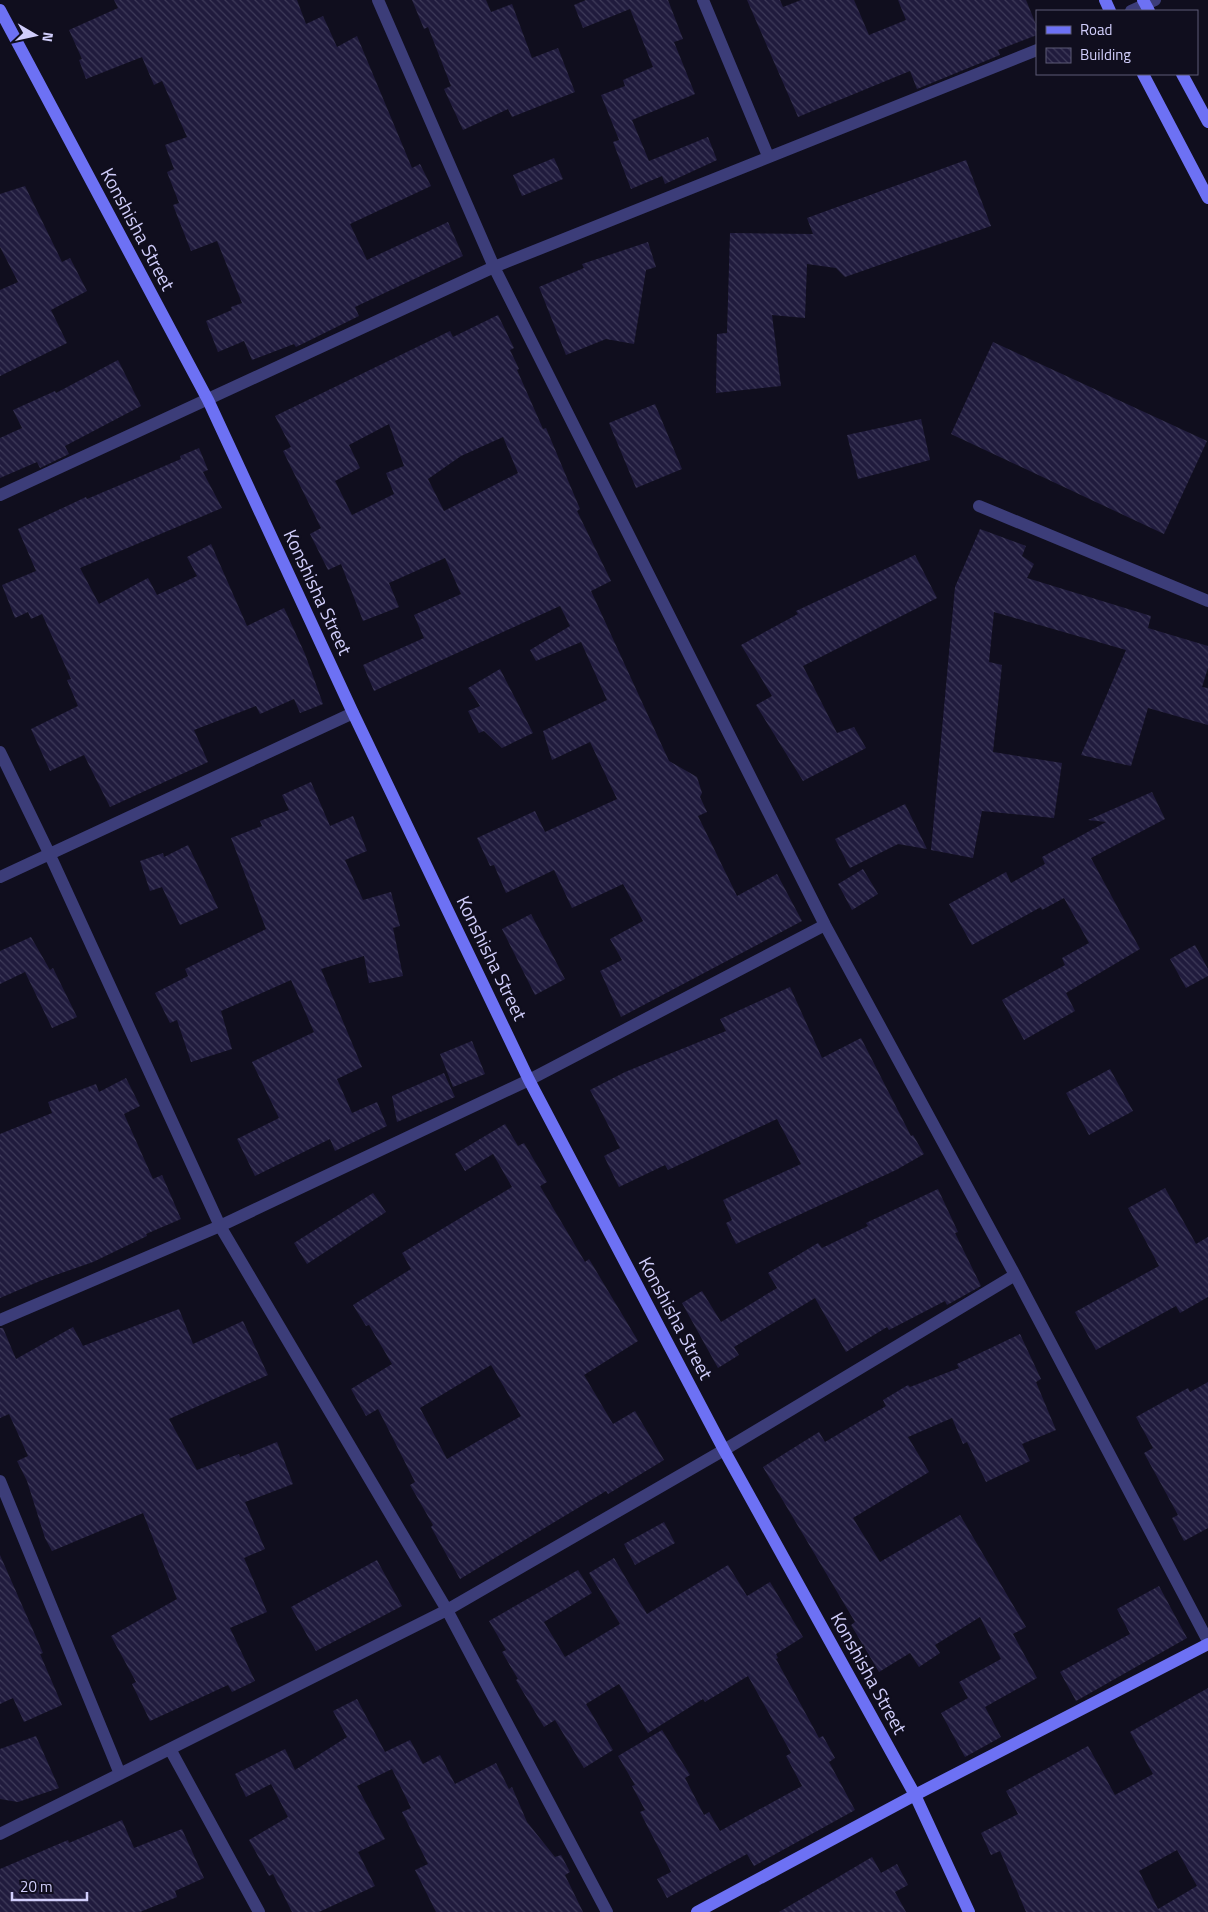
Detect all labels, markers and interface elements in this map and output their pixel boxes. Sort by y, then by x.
north arrow [10,10,60,60]
legend [1036,10,1198,75]
text: Road [1080,18,1112,41]
text: N [37,31,59,44]
text: Building [1080,43,1131,66]
street label: Konshisha Street [94,162,183,296]
street label: Konshisha Street [277,524,360,660]
street label: Konshisha Street [450,890,535,1025]
street label: Konshisha Street [632,1251,721,1385]
street label: Konshisha Street [824,1606,915,1739]
scale bar [12,1870,88,1902]
text: 20 m [20,1875,53,1898]

